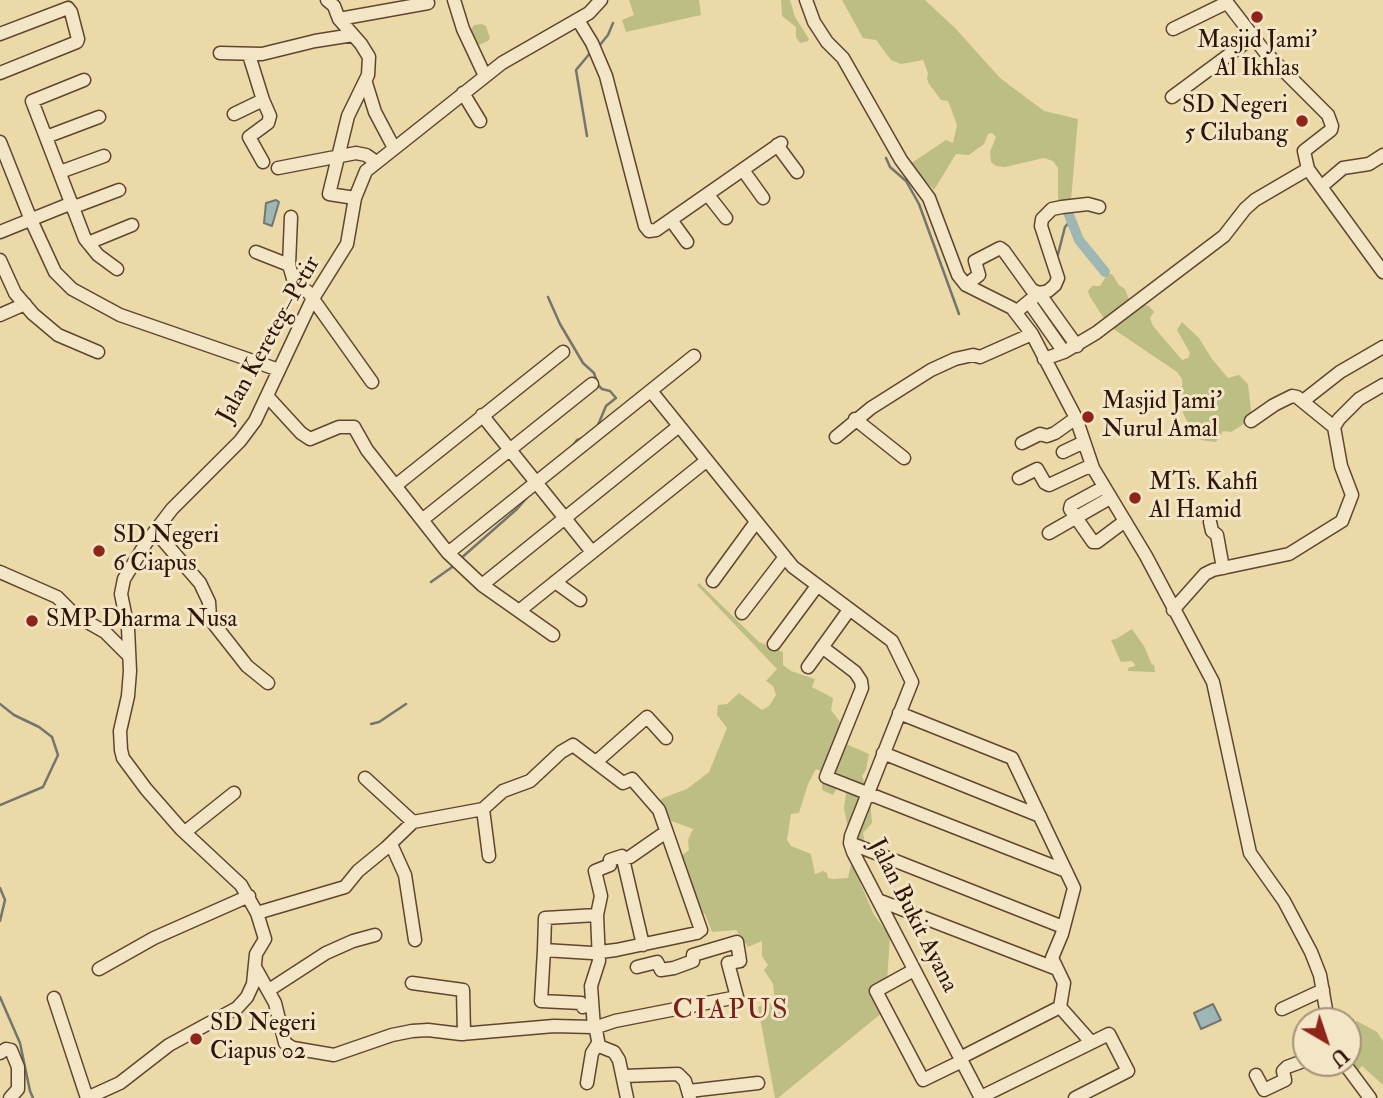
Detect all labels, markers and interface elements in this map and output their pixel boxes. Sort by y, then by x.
marker: Masjid Jami' Al Ikhlas [1249,9,1265,25]
place label: Masjid Jami' Al Ikhlas [1197,28,1317,84]
place label: SD Negeri 5 Cilubang [1182,93,1288,149]
marker: SD Negeri 5 Cilubang [1294,113,1310,129]
street label: Jalan Kereteg–Petir [212,252,328,428]
place label: Masjid Jami' Nurul Amal [1102,389,1222,445]
marker: Masjid Jami' Nurul Amal [1080,409,1096,425]
place label: MTs. Kahfi Al Hamid [1149,470,1258,526]
marker: MTs. Kahfi Al Hamid [1127,490,1143,506]
place label: SD Negeri 6 Ciapus [113,523,219,579]
marker: SD Negeri 6 Ciapus [91,543,107,559]
place label: SMP Dharma Nusa [46,607,237,635]
marker: SMP Dharma Nusa [24,613,40,629]
street label: Jalan Bukit Ayana [861,834,963,998]
district label: CIAPUS [673,995,789,1029]
north arrow [1292,1007,1362,1077]
place label: SD Negeri Ciapus 02 [210,1011,316,1067]
marker: SD Negeri Ciapus 02 [188,1031,204,1047]
text: U [1325,1042,1353,1071]

